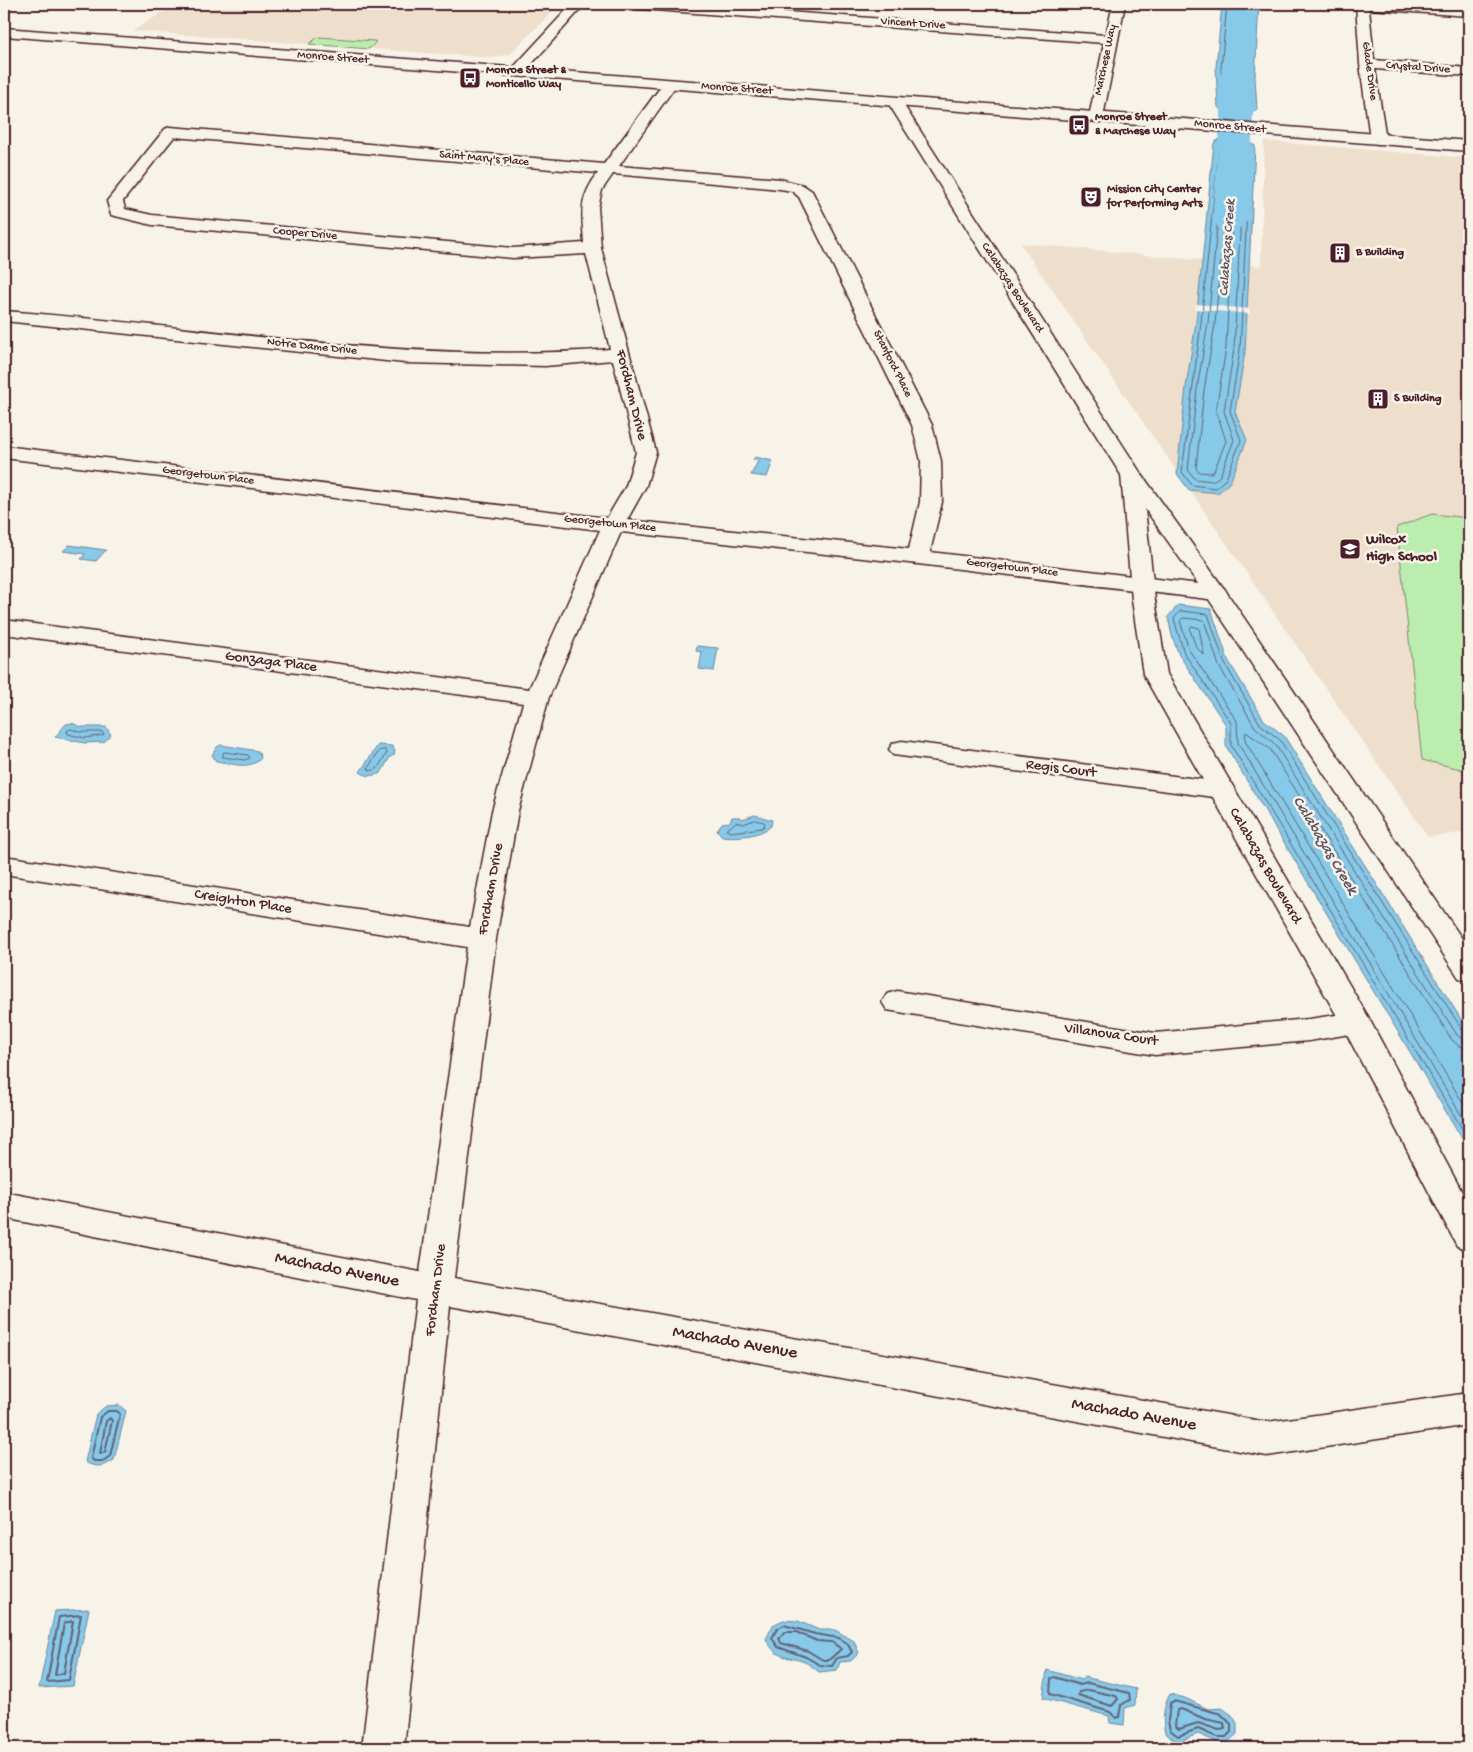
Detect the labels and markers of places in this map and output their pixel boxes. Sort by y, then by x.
place label: Monroe Street & Monticello Way [486,64,567,92]
bus stop icon: Monroe Street & Monticello Way [458,66,482,90]
place label: Monroe Street & Marchese Way [1095,111,1176,139]
bus stop icon: Monroe Street & Marchese Way [1067,113,1091,137]
place label: Mission City Center for Performing Arts [1106,183,1203,211]
theatre icon: Mission City Center for Performing Arts [1079,185,1103,209]
building icon: B Building [1328,241,1352,265]
place label: B Building [1355,246,1404,260]
building icon: S Building [1366,387,1390,411]
place label: S Building [1394,392,1442,406]
place label: Wilcox High School [1365,531,1438,566]
school or university icon: Wilcox High School [1338,537,1362,561]

